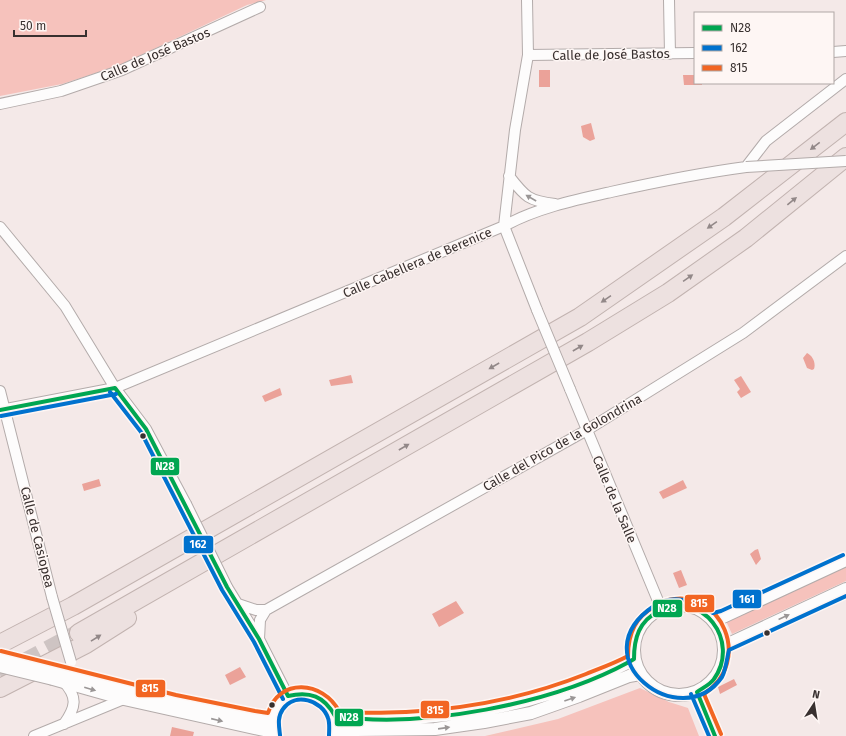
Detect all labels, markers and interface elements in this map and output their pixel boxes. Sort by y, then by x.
scale bar [14,12,86,38]
legend [694,12,834,84]
text: 50 m [20,19,46,33]
text: N28 [730,21,751,35]
street label: Calle de José Bastos [98,25,212,84]
text: 162 [730,41,747,55]
street label: Calle de José Bastos [552,46,670,63]
text: 815 [730,61,747,75]
one-way arrow [810,141,821,150]
one-way arrow [525,195,537,202]
one-way arrow [787,196,798,205]
one-way arrow [707,221,718,229]
street label: Calle Cabellera de Berenice [341,224,494,301]
one-way arrow [683,274,693,282]
one-way arrow [600,295,611,303]
one-way arrow [572,344,584,351]
one-way arrow [488,362,500,369]
street label: Calle del Pico de la Golondrina [480,391,644,494]
unlabelled marker [138,431,148,441]
one-way arrow [398,444,410,451]
street label: Calle de la Salle [589,453,640,545]
line badge: N28 [150,457,180,476]
text: N28 [155,460,175,473]
street label: Calle de Casiopea [18,485,57,589]
line badge: 162 [183,535,214,554]
text: 162 [190,538,207,551]
line badge: 161 [732,589,762,609]
text: 161 [739,593,755,606]
line badge: 815 [684,594,715,613]
text: 815 [690,597,708,610]
line badge: N28 [652,599,683,618]
text: N28 [657,602,677,615]
one-way arrow [779,614,790,620]
unlabelled marker [762,628,772,638]
one-way arrow [90,634,102,641]
line badge: 815 [135,679,166,698]
text: 815 [141,682,159,695]
north arrow [794,684,834,724]
one-way arrow [85,686,97,692]
text: N [811,688,821,702]
one-way arrow [564,696,576,702]
unlabelled marker [267,700,277,710]
line badge: 815 [420,700,450,719]
text: 815 [426,704,444,717]
line badge: N28 [334,708,364,727]
text: N28 [339,711,359,724]
one-way arrow [210,717,223,723]
one-way arrow [437,725,450,731]

